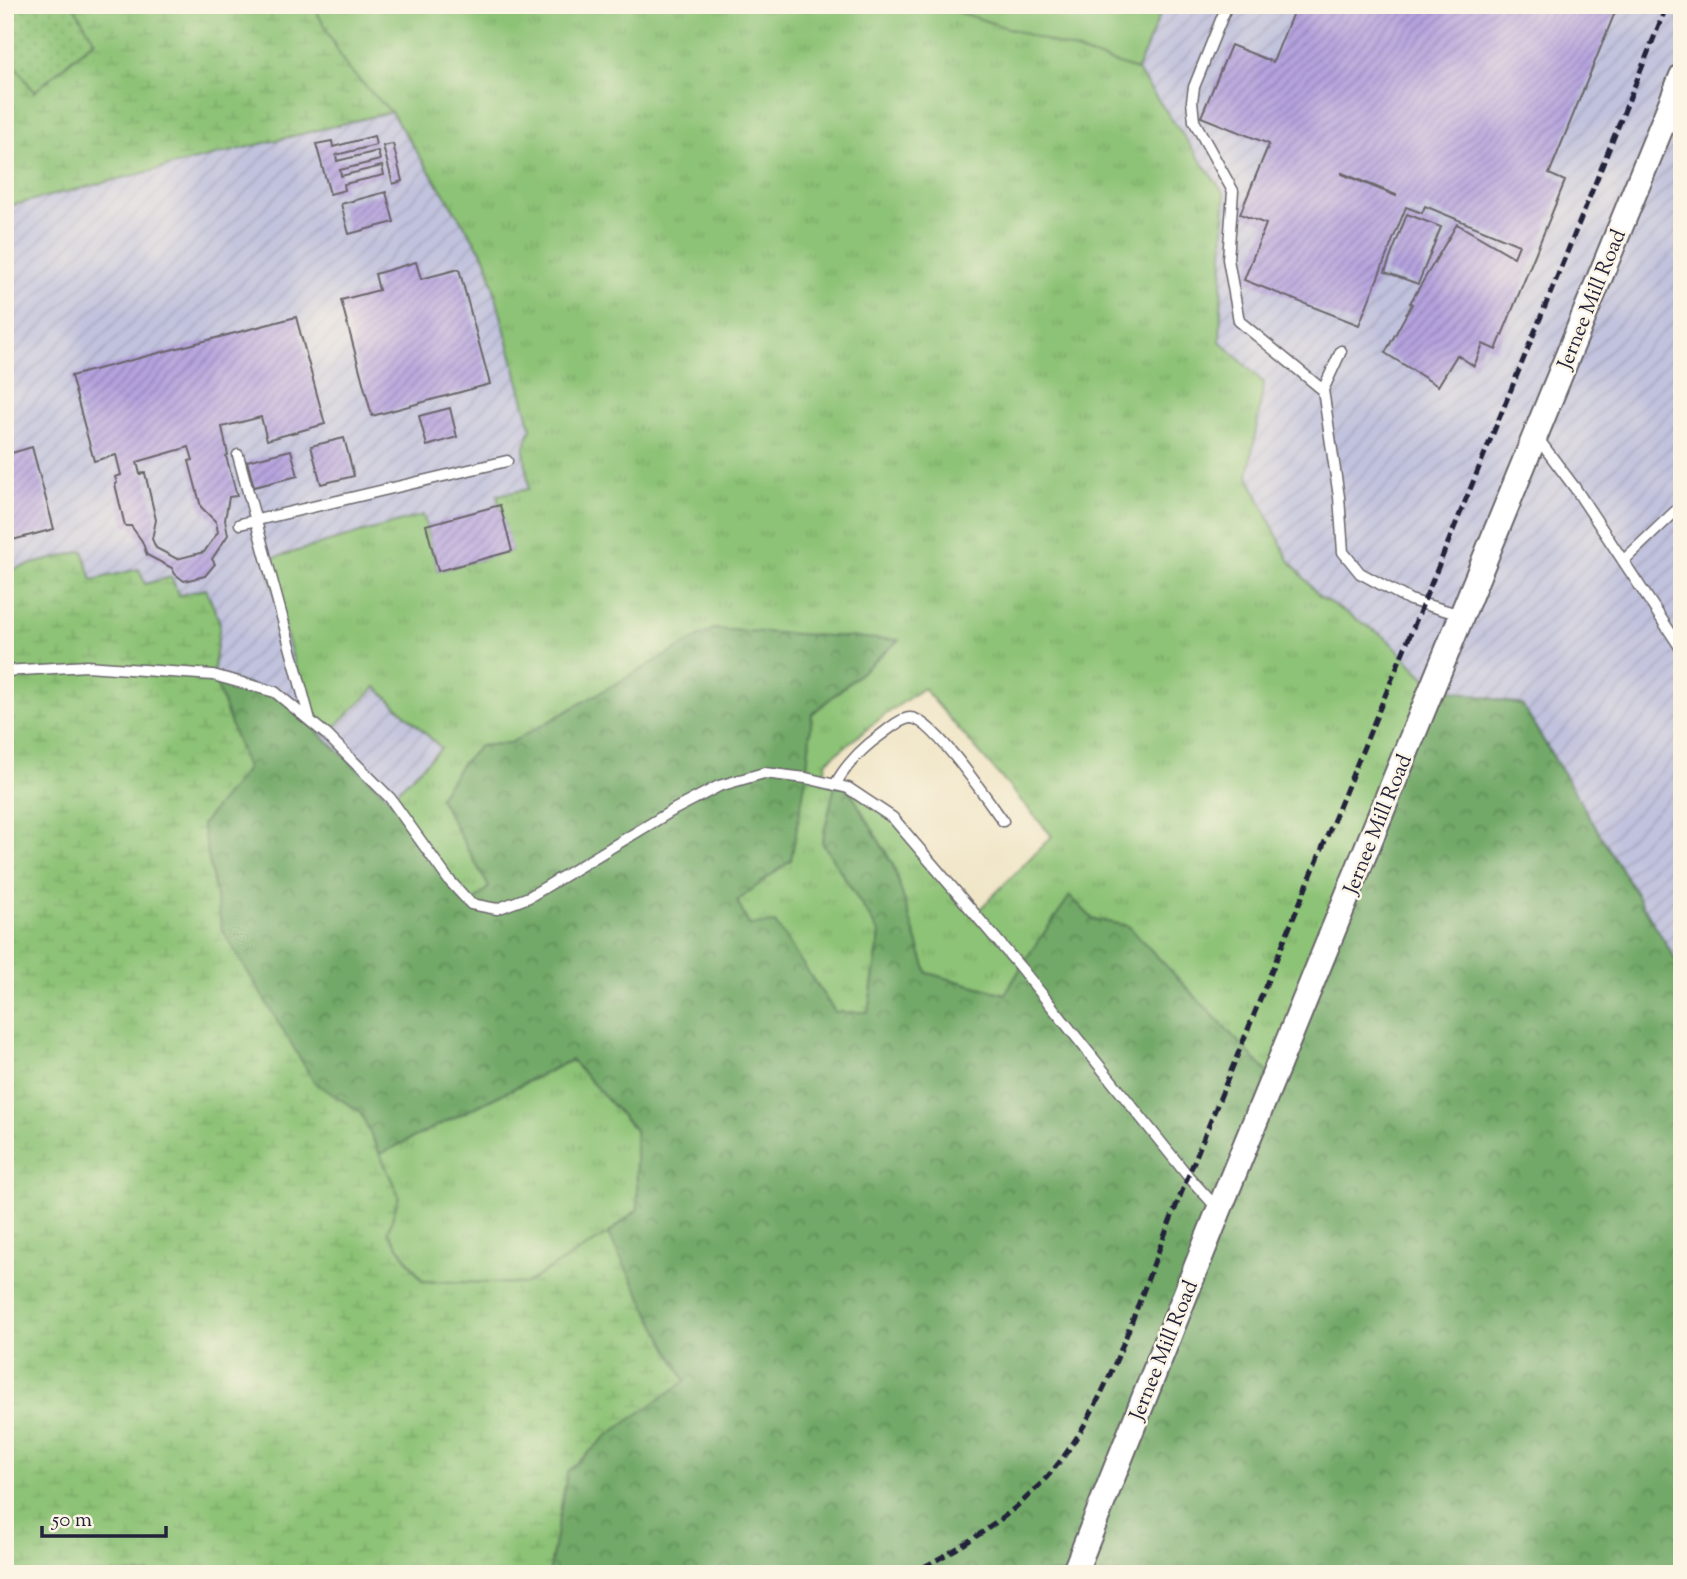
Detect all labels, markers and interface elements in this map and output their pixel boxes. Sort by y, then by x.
street label: Jernee Mill Road [1551,225,1635,375]
street label: Jernee Mill Road [1337,750,1421,900]
street label: Jernee Mill Road [1123,1276,1207,1426]
scale bar [42,1495,166,1539]
text: 50 m [51,1506,92,1536]

